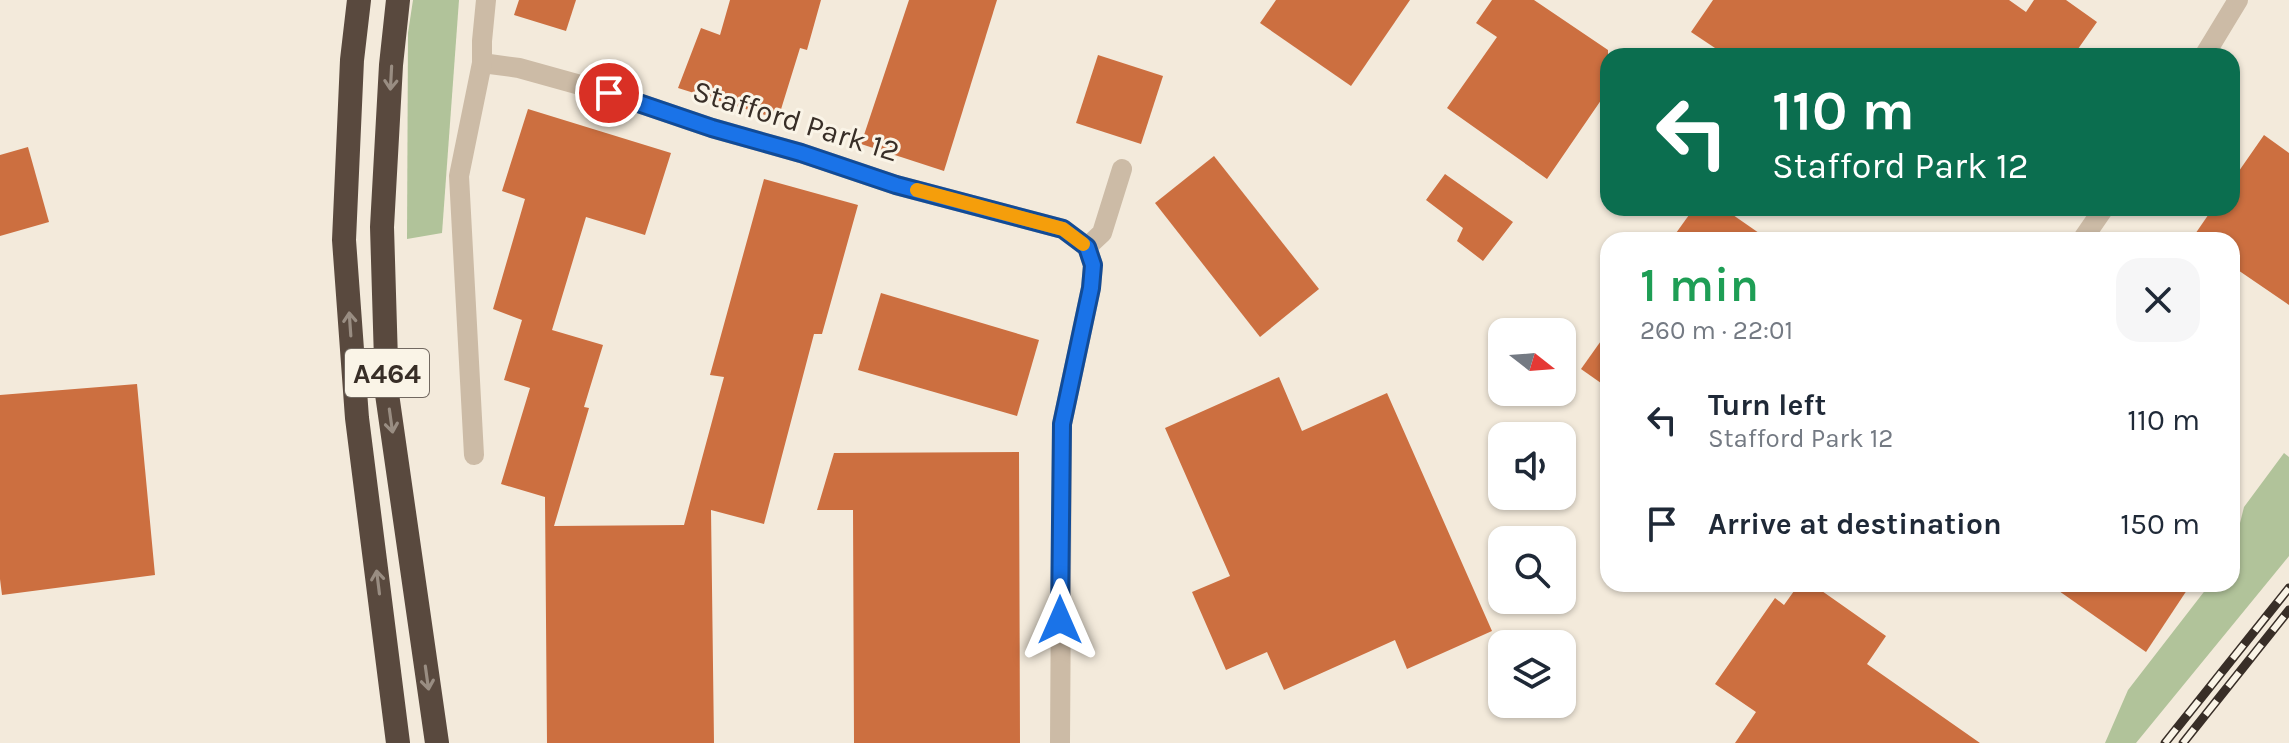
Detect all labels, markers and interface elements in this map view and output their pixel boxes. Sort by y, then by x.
pin [575,59,643,127]
one-way arrow [383,64,398,91]
icon: arrive [587,71,631,115]
street label: Stafford Park 12 [688,73,904,169]
text: 110 m [1772,78,1915,143]
icon: left [1640,80,1744,184]
text: Stafford Park 12 [1772,145,2029,187]
text: 1 min [1640,257,1759,313]
button: close [2116,258,2200,342]
one-way arrow [342,311,357,338]
text: 260 m · 22:01 [1640,315,1793,346]
north arrow [1488,318,1576,406]
map controls [1488,318,1576,718]
road number: A464 [345,349,429,397]
text: Turn left [1708,387,1826,423]
icon: left [1640,398,1684,442]
text: 110 m [2127,402,2200,438]
one-way arrow [384,408,399,433]
button: sound [1488,422,1576,510]
text: Stafford Park 12 [1708,423,1893,454]
icon: arrive [1640,502,1684,546]
text: Arrive at destination [1708,506,2002,542]
text: 150 m [2120,506,2200,542]
button: search [1488,526,1576,614]
one-way arrow [370,569,385,596]
position arrow [1018,578,1102,662]
button: layers [1488,630,1576,718]
one-way arrow [420,665,435,691]

